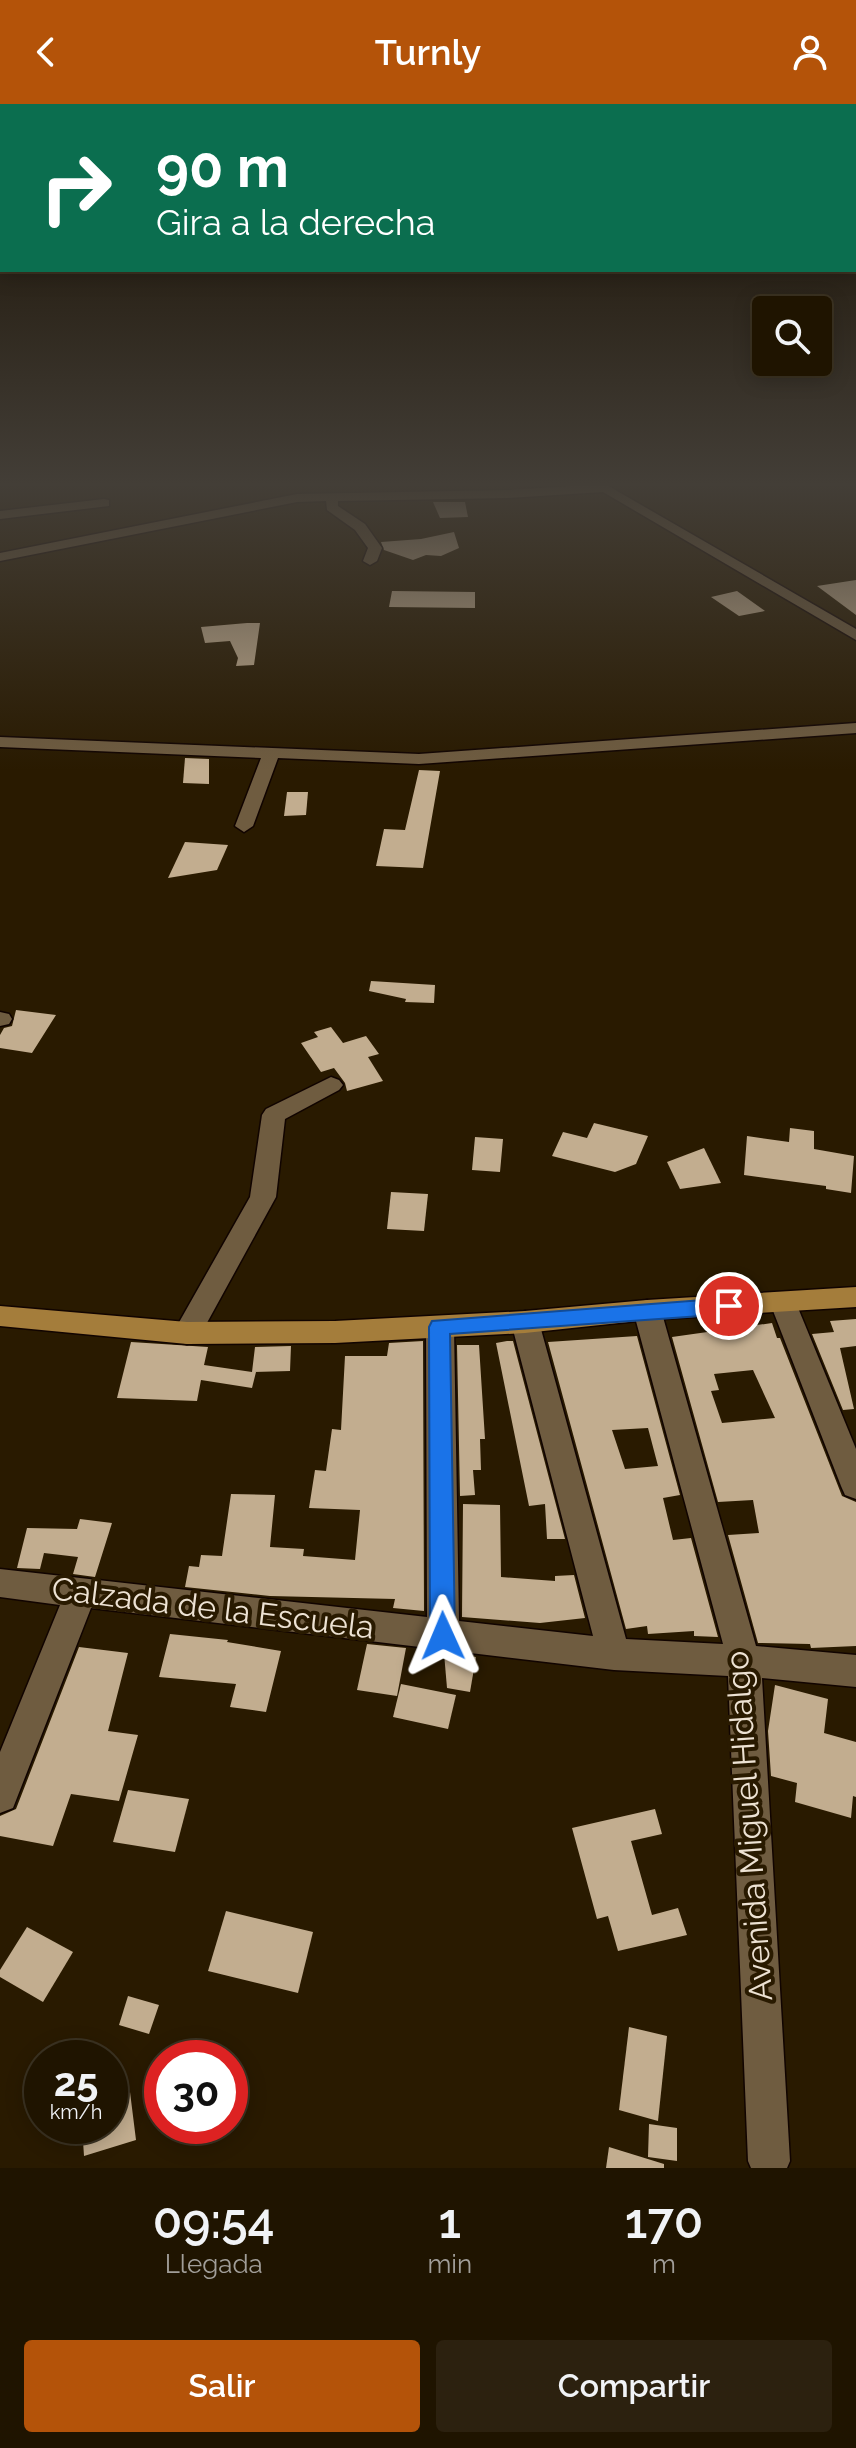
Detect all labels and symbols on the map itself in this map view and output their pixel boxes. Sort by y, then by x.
pin [695,1272,763,1340]
street label: Calzada de la Escuela [50,1569,376,1646]
position arrow [401,1594,485,1678]
street label: Avenida Miguel Hidalgo [718,1650,779,2002]
speed limit sign: 30 [144,2040,248,2144]

